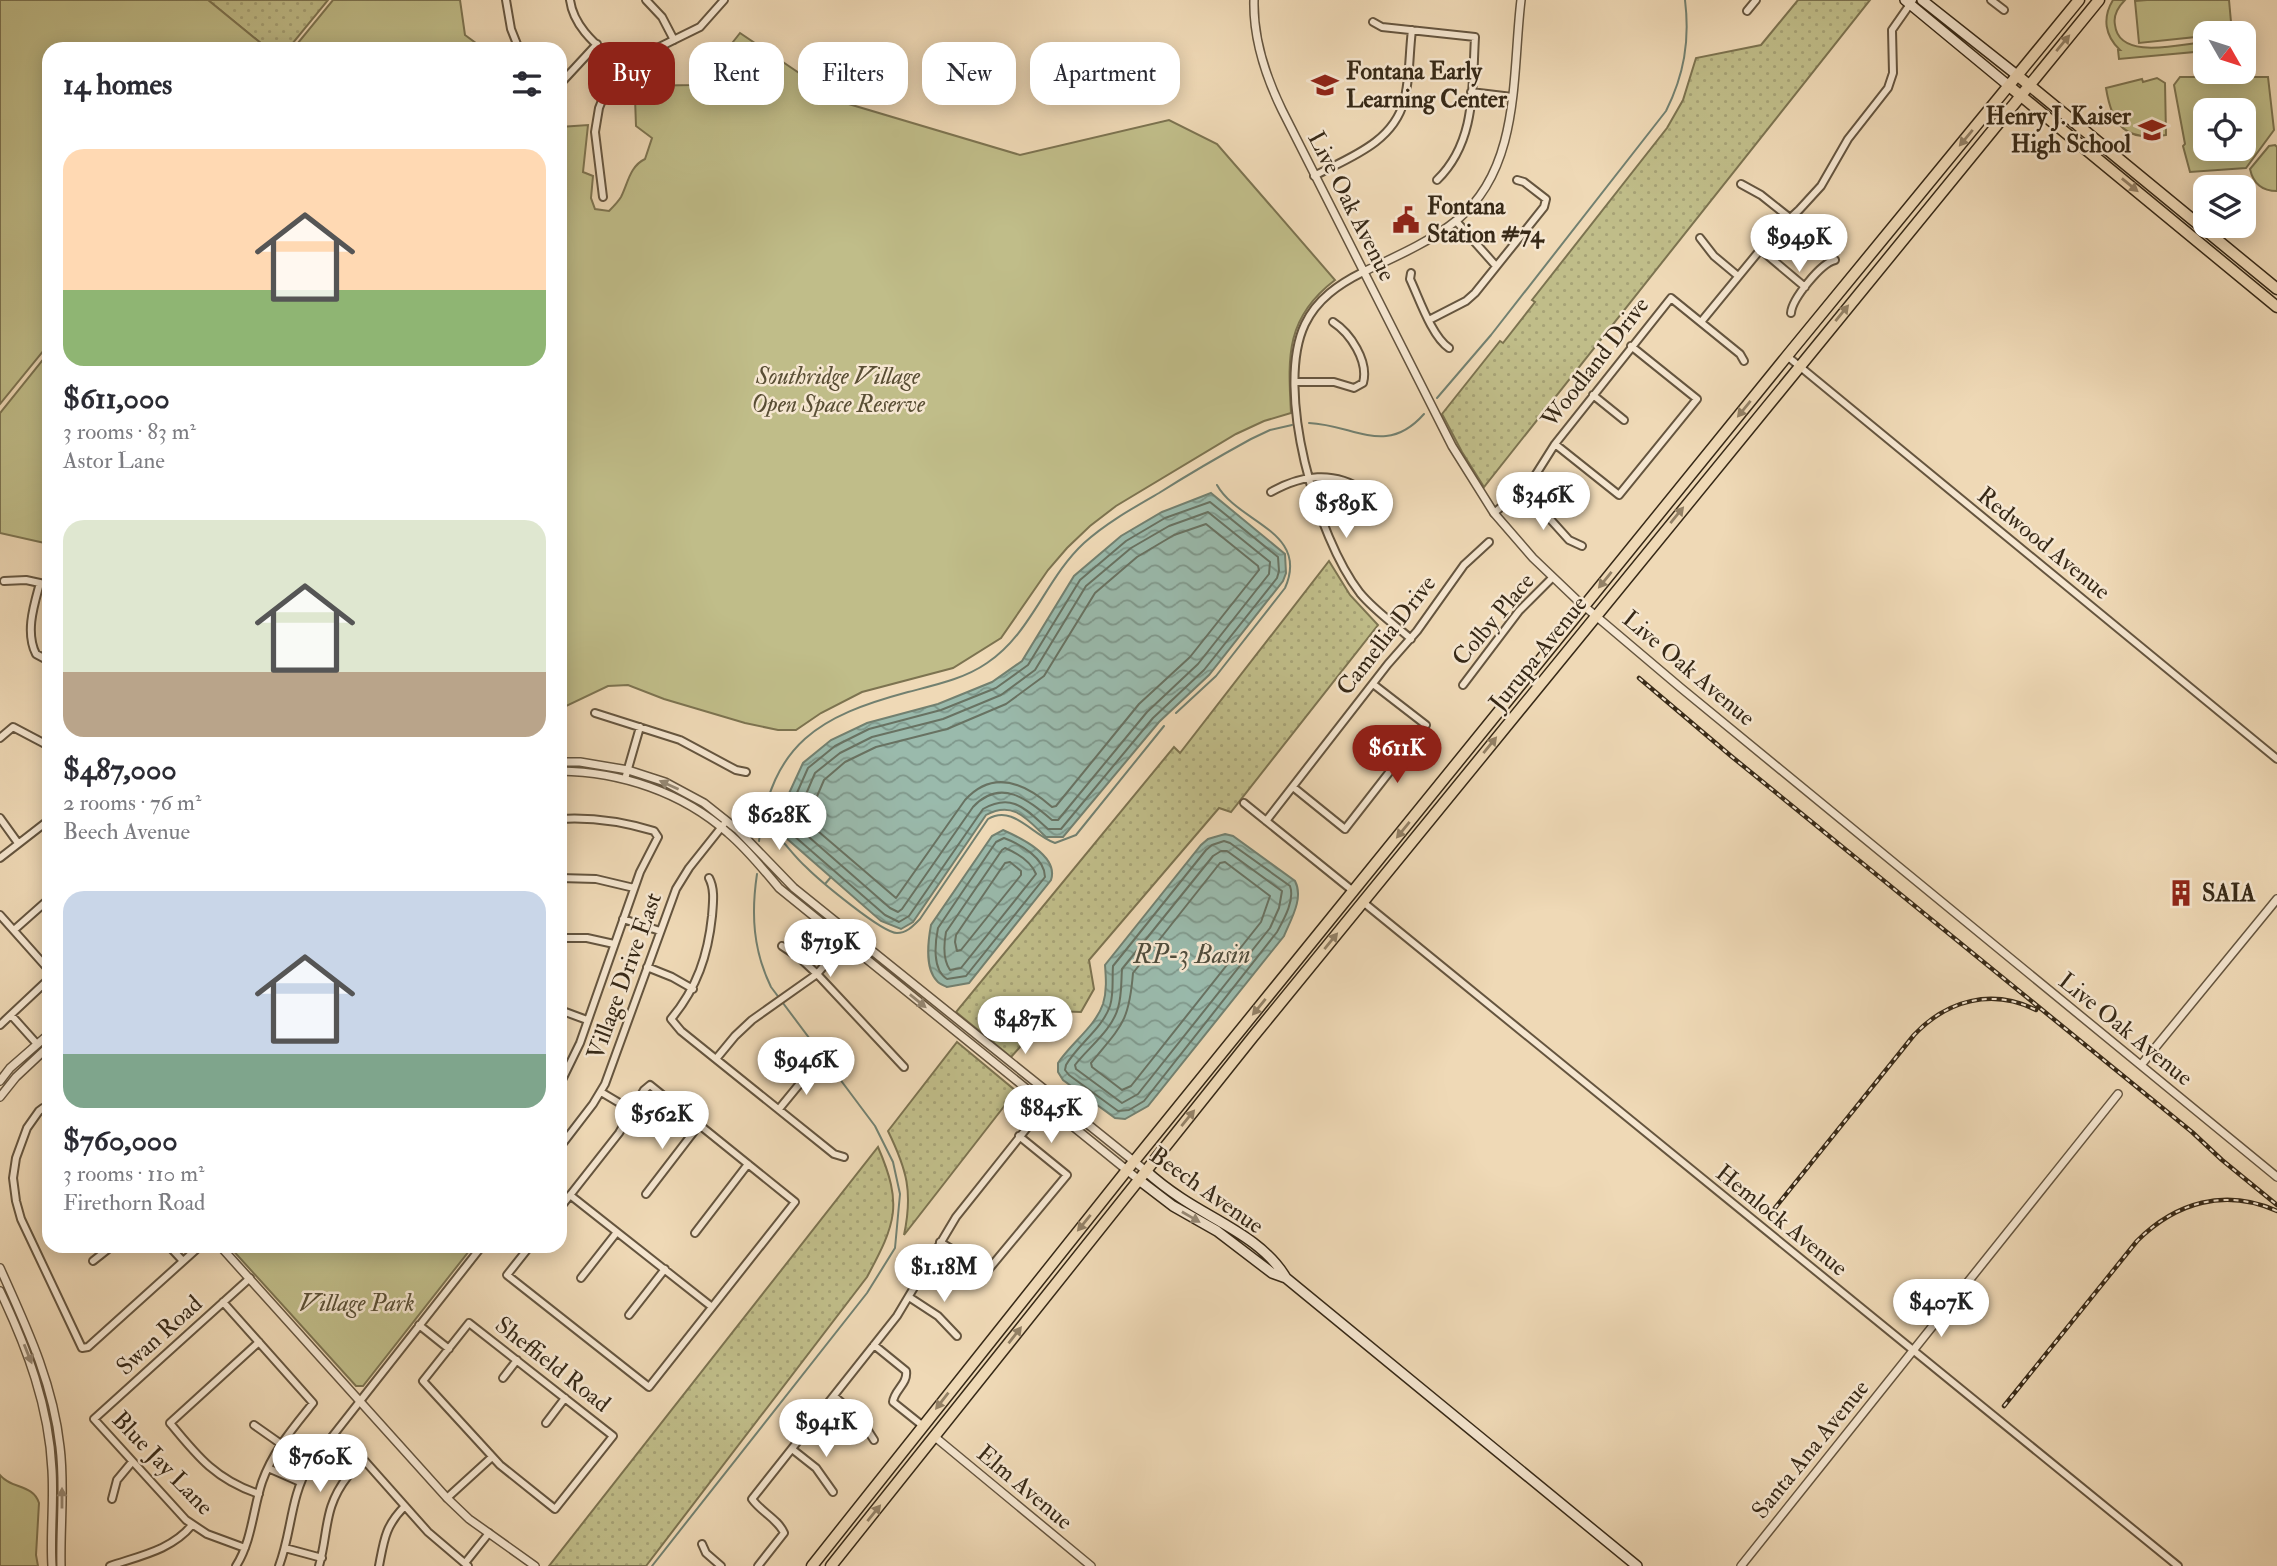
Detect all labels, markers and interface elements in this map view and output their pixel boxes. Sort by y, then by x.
north arrow [2193,21,2256,84]
map controls [2193,21,2256,238]
one-way arrow [2056,34,2071,52]
chip: Buy [588,42,675,105]
chip: Rent [689,42,784,105]
chip: Filters [798,42,908,105]
chip: New [922,42,1016,105]
chip: Apartment [1030,42,1180,105]
place label: Fontana Early Learning Center [1346,56,1508,115]
icon: filters [508,65,546,103]
text: 14 homes [63,66,172,103]
school or university icon: Fontana Early Learning Center [1310,70,1340,100]
button: locate [2193,98,2256,161]
place label: Henry J. Kaiser High School [1985,101,2132,160]
school or university icon: Henry J. Kaiser High School [2137,115,2167,145]
street label: Live Oak Avenue [1300,126,1403,286]
one-way arrow [1959,130,1974,147]
button: layers [2193,175,2256,238]
one-way arrow [2121,177,2138,192]
place label: Fontana Station #74 [1427,191,1545,250]
icon: home [242,194,368,320]
public building icon: Fontana Station #74 [1391,205,1421,235]
pin: $949K [1750,215,1848,274]
text: $949K [1766,222,1832,251]
street label: Woodland Drive [1534,291,1656,435]
one-way arrow [1834,304,1849,321]
park label: Southridge Village Open Space Reserve [751,361,926,420]
text: $611,000 [63,380,170,417]
one-way arrow [1737,400,1752,417]
text: 3 rooms · 83 m² [63,417,196,446]
text: Astor Lane [63,446,165,475]
pin: $346K [1494,472,1592,532]
pin: $589K [1297,480,1395,540]
text: $346K [1512,480,1574,509]
street label: Redwood Avenue [1971,480,2117,607]
text: $589K [1315,488,1377,517]
one-way arrow [1669,506,1685,524]
icon: home [242,565,368,691]
street label: Colby Place [1445,566,1541,672]
street label: Camellia Drive [1330,569,1443,702]
one-way arrow [1598,570,1613,588]
street label: Jurupa Avenue [1482,589,1594,718]
street label: Live Oak Avenue [1616,604,1762,733]
pin: $611K [1348,726,1446,785]
text: $611K [1368,733,1426,762]
one-way arrow [1482,737,1497,754]
text: $487,000 [63,751,177,788]
one-way arrow [659,779,679,791]
text: 2 rooms · 76 m² [63,788,201,817]
pin: $628K [730,792,828,852]
text: $628K [747,800,811,829]
text: Beech Avenue [63,817,190,846]
one-way arrow [1395,821,1410,839]
building icon: SAIA [2166,878,2196,908]
place label: SAIA [2202,878,2256,909]
street label: Village Drive East [580,888,669,1064]
pin: $719K [781,920,879,979]
text: $719K [800,927,860,956]
one-way arrow [1323,932,1338,949]
icon: home [242,936,368,1062]
water label: RP-3 Basin [1133,939,1250,971]
street label: Live Oak Avenue [2052,966,2199,1093]
one-way arrow [909,993,927,1008]
pin: $487K [976,996,1074,1056]
one-way arrow [1252,998,1267,1015]
text: $487K [994,1004,1056,1033]
pin: $946K [757,1038,855,1097]
text: $946K [774,1045,838,1074]
pin: $845K [1002,1086,1100,1145]
pin: $562K [613,1092,711,1151]
text: $845K [1020,1093,1082,1122]
text: $562K [631,1099,693,1128]
one-way arrow [1181,1109,1195,1127]
text: $760,000 [63,1122,178,1159]
street label: Beech Avenue [1144,1140,1270,1241]
street label: Hemlock Avenue [1709,1158,1854,1283]
text: 3 rooms · 110 m² [63,1159,204,1188]
text: Firethorn Road [63,1188,205,1217]
one-way arrow [1181,1210,1201,1222]
one-way arrow [1077,1213,1092,1231]
pin: $1.18M [887,1244,1001,1304]
text: $1.18M [911,1252,977,1281]
pin: $407K [1892,1280,1990,1339]
text: $407K [1909,1287,1973,1316]
street label: Swan Road [110,1288,209,1382]
park label: Village Park [299,1288,415,1319]
street label: Sheffield Road [489,1310,617,1419]
one-way arrow [1008,1326,1023,1344]
one-way arrow [22,1343,33,1364]
street label: Santa Ana Avenue [1745,1373,1876,1525]
one-way arrow [935,1391,950,1409]
pin: $941K [777,1400,875,1459]
street label: Blue Jay Lane [105,1405,220,1522]
text: $941K [795,1407,857,1436]
pin: $760K [271,1434,369,1494]
street label: Elm Avenue [970,1438,1079,1537]
text: $760K [288,1442,352,1471]
one-way arrow [56,1487,68,1509]
one-way arrow [866,1504,881,1522]

